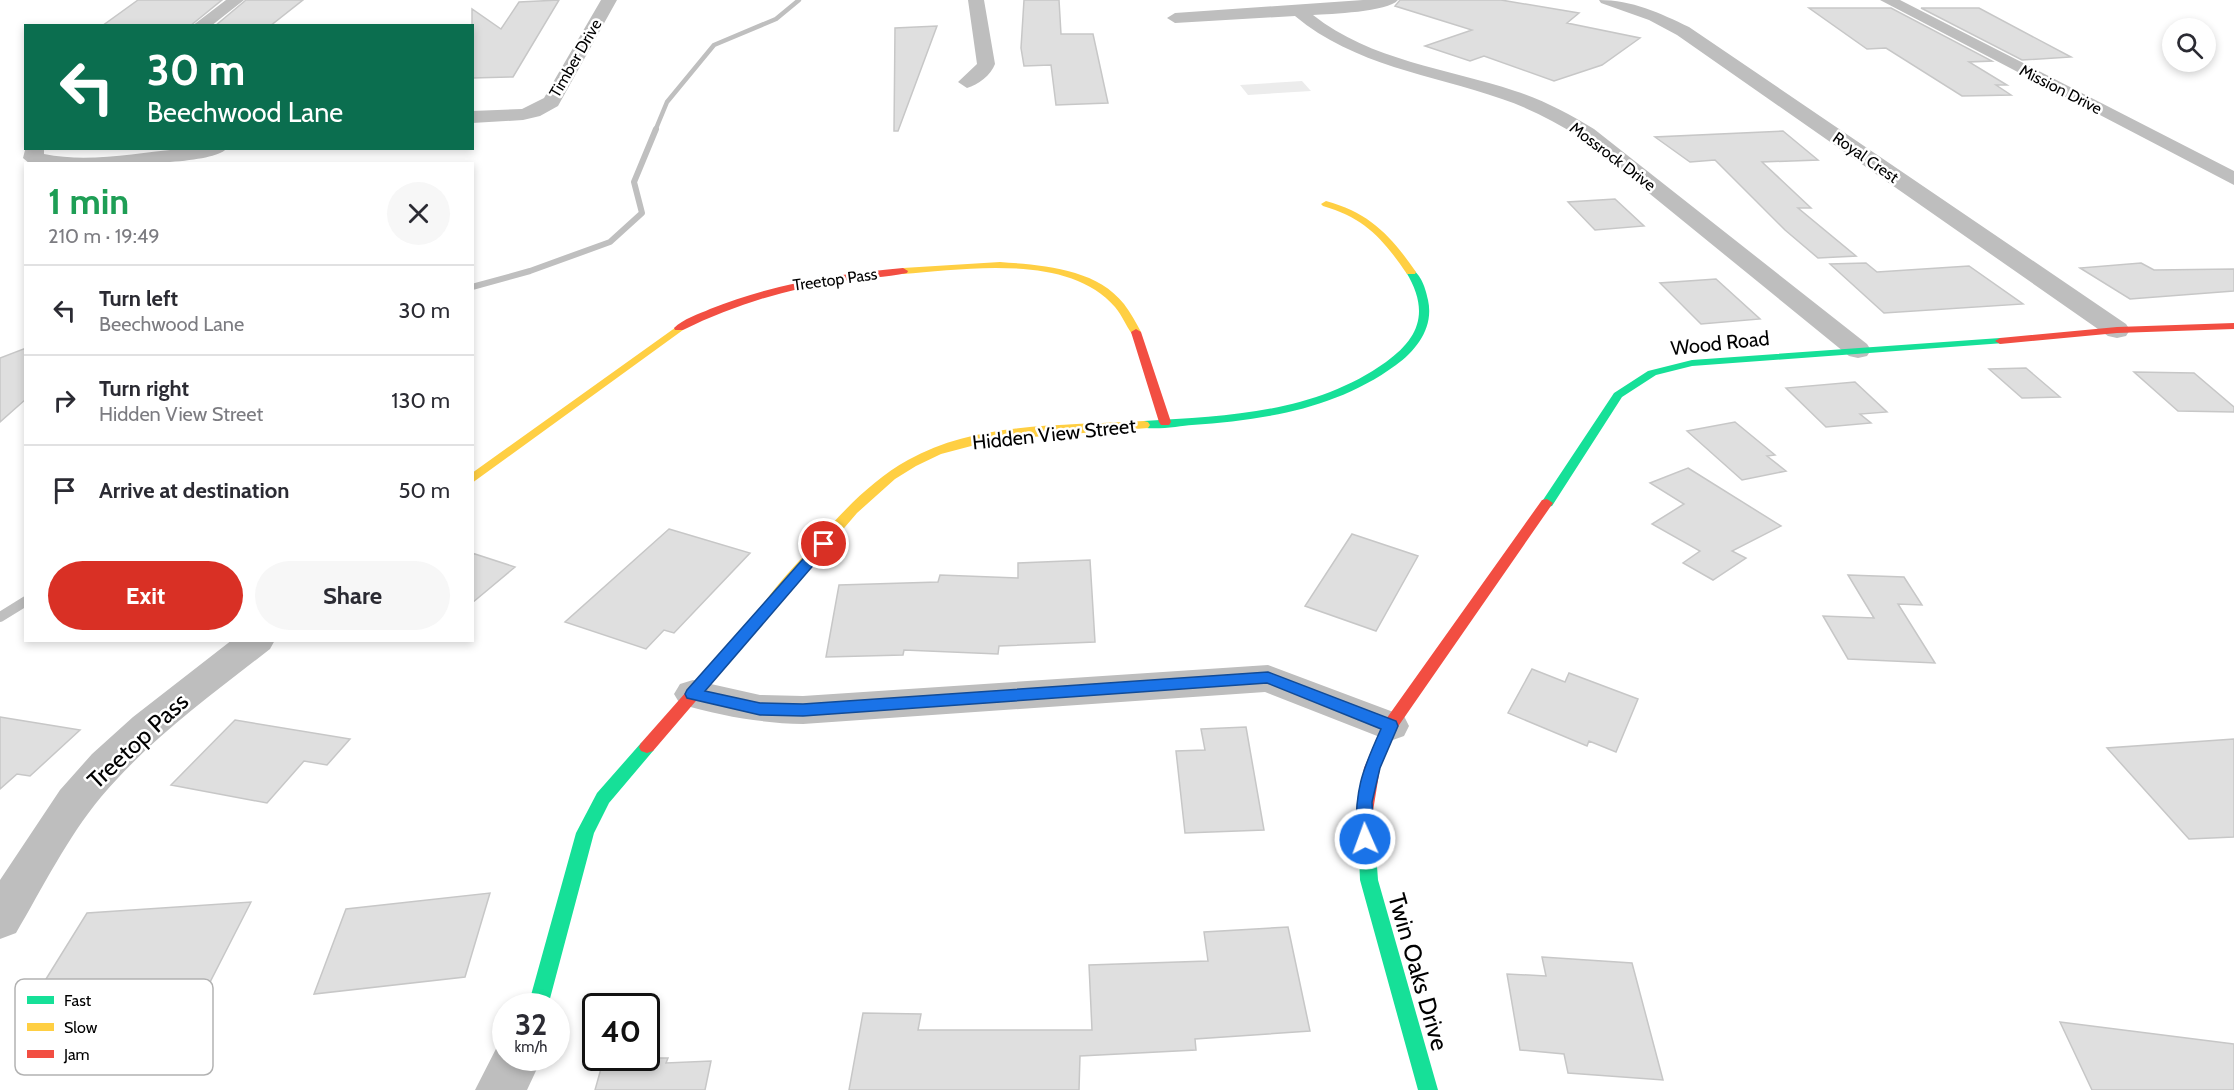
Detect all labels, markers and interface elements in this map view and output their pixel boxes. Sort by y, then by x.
street label: Timber Drive [545,16,606,101]
map controls [2162,18,2216,72]
button: search [2162,18,2216,72]
text: 30 m [147,44,245,96]
icon: left [48,48,126,126]
street label: Mission Drive [2016,61,2105,118]
text: Beechwood Lane [147,96,343,129]
street label: Mossrock Drive [1566,118,1659,195]
street label: Royal Crest [1829,128,1903,187]
text: 1 min [48,179,129,223]
button: close [387,182,450,245]
text: 210 m · 19:49 [48,224,160,248]
street label: Treetop Pass [792,264,879,295]
text: Turn left [99,285,178,312]
icon: left [48,294,81,327]
text: 30 m [398,297,450,324]
text: Beechwood Lane [99,312,244,336]
street label: Wood Road [1669,326,1771,360]
text: Turn right [99,375,189,402]
icon: right [48,384,81,417]
text: 130 m [391,387,450,414]
text: Hidden View Street [99,402,263,426]
street label: Hidden View Street [971,413,1137,455]
icon: arrive [48,474,81,507]
text: Arrive at destination [99,477,289,504]
text: 50 m [398,477,450,504]
pin [798,518,849,569]
icon: arrive [807,527,840,560]
button: Exit [48,561,243,630]
button: Share [255,561,450,630]
street label: Treetop Pass [81,687,194,795]
position arrow [1333,807,1397,871]
street label: Twin Oaks Drive [1382,890,1455,1054]
legend [15,979,213,1075]
text: Fast [64,991,92,1010]
speed limit sign: 40 [582,993,660,1071]
text: 32 [515,1006,547,1043]
text: Slow [64,1018,98,1037]
text: km/h [515,1038,547,1056]
text: Jam [63,1045,90,1064]

